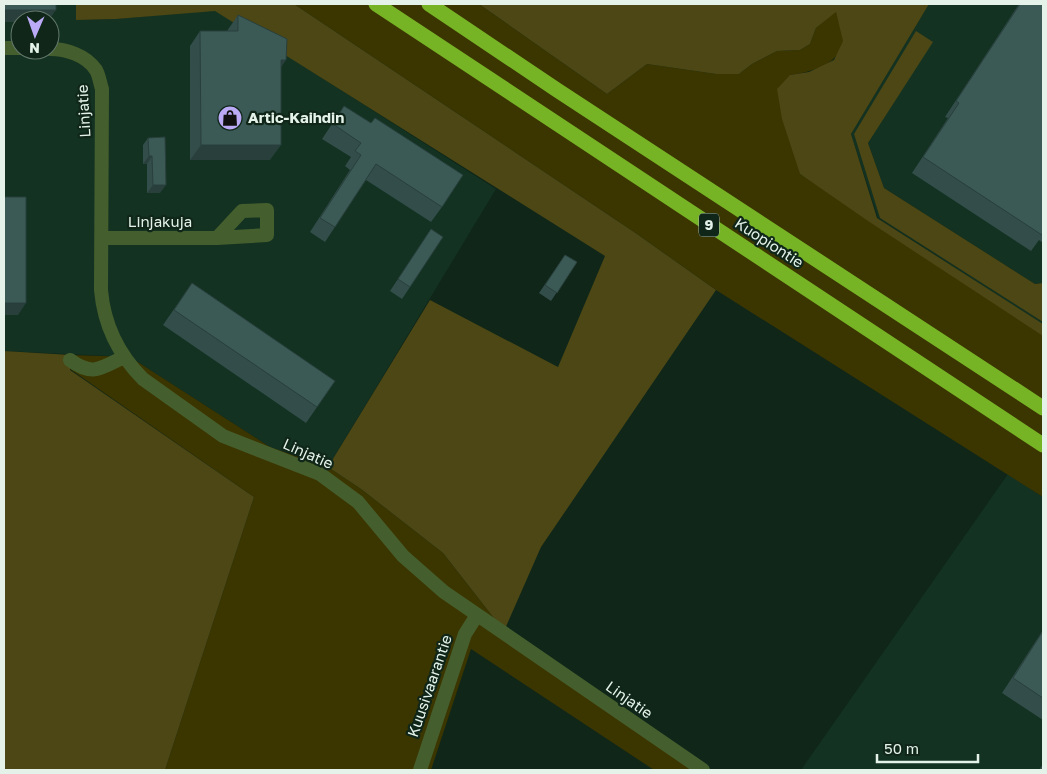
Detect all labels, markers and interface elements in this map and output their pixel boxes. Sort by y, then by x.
north arrow [10,10,60,60]
text: N [29,40,40,57]
street label: Linjatie [73,84,93,138]
shop icon: Artic-Kaihdin [217,105,243,131]
place label: Artic-Kaihdin [248,108,344,126]
street label: Linjakuja [128,212,192,230]
street label: Kuopiontie [732,213,807,271]
road number: 9 [699,214,719,236]
street label: Linjatie [281,434,336,472]
street label: Kuusivaarantie [403,632,455,739]
street label: Linjatie [603,677,657,722]
scale bar [877,732,978,764]
text: 50 m [884,739,919,757]

